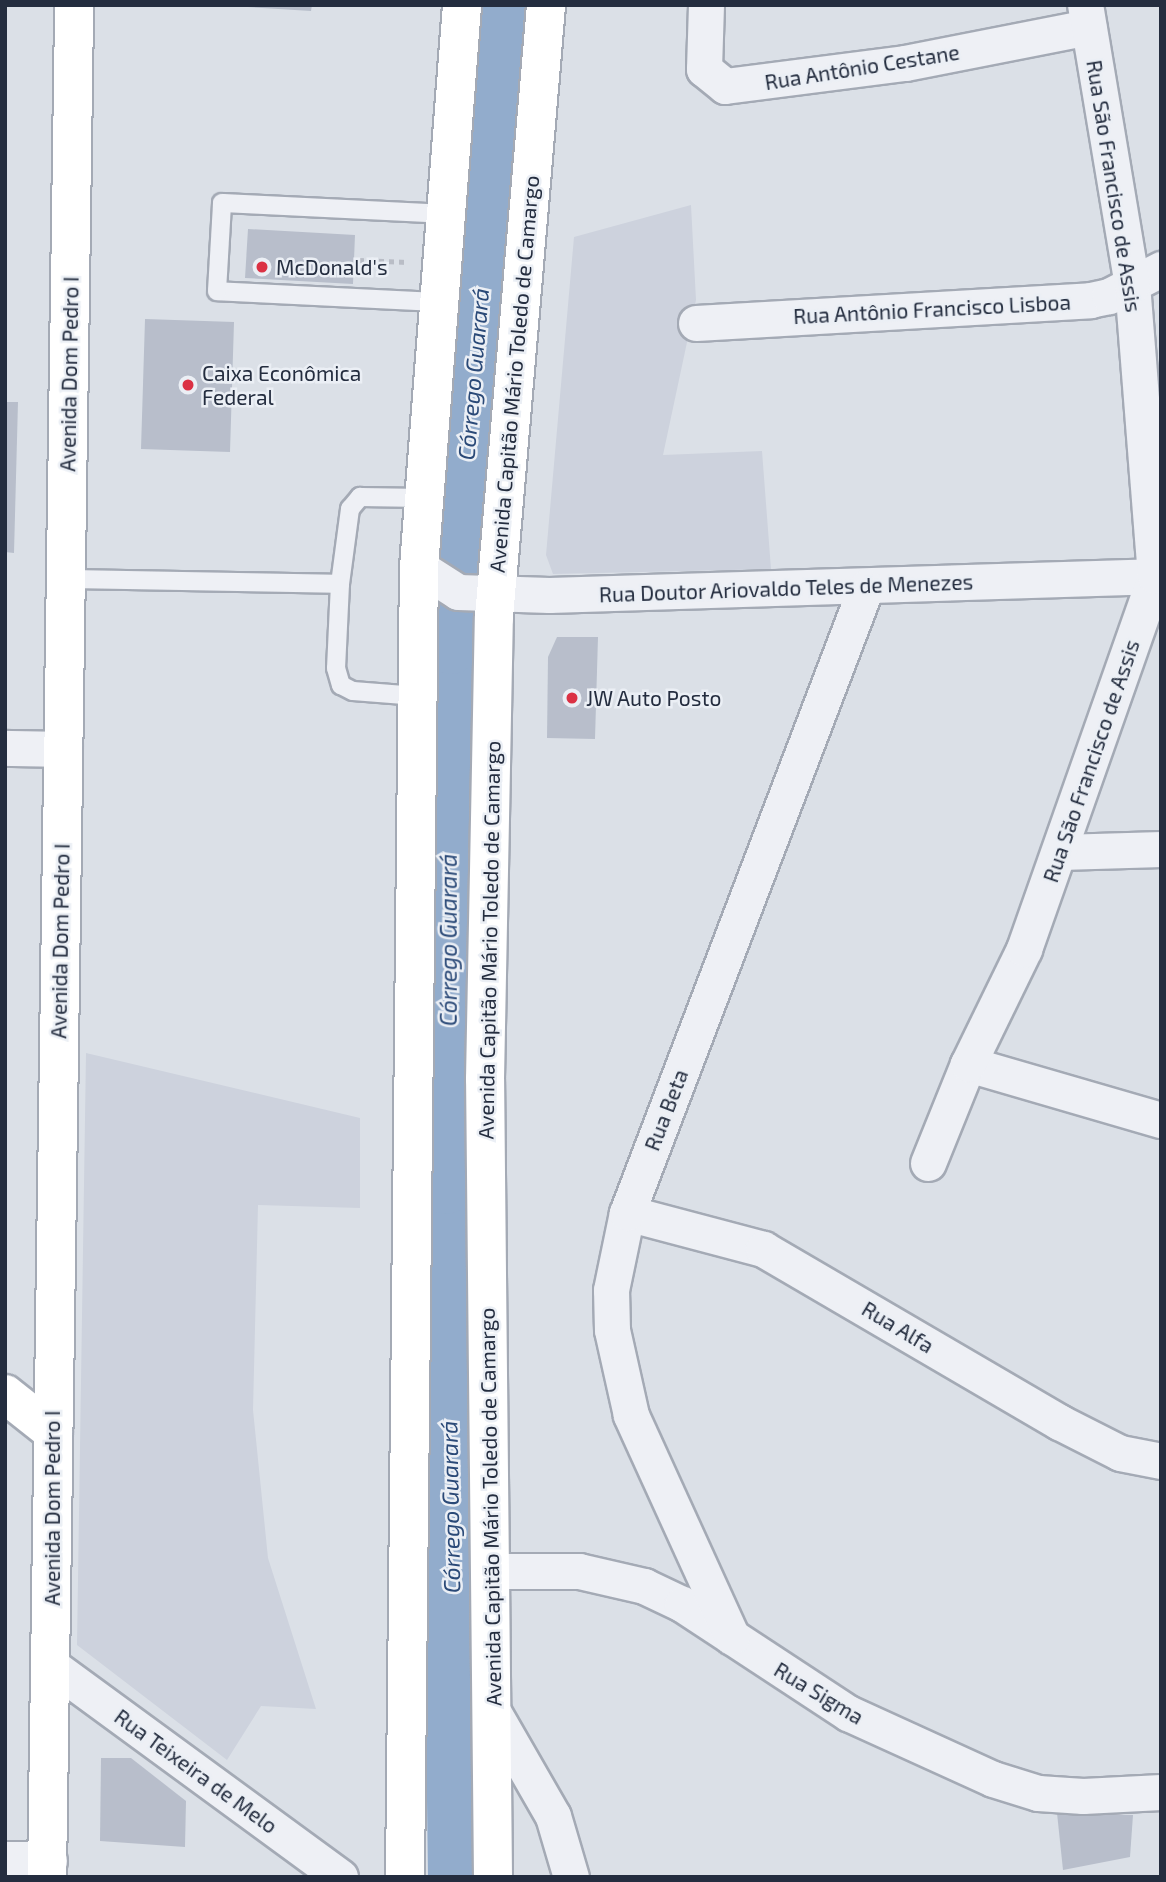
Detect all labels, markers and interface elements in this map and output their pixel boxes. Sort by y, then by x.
street label: Rua Antônio Cestane [763,39,961,95]
street label: Rua São Francisco de Assis [1082,58,1146,314]
street label: Avenida Capitão Mário Toledo de Camargo [484,174,544,574]
place label: McDonald's [276,254,388,280]
marker: McDonald's [254,259,270,275]
street label: Avenida Dom Pedro I [55,276,83,472]
water label: Córrego Guarará [452,287,494,461]
street label: Rua Antônio Francisco Lisboa [792,289,1072,329]
place label: Caixa Econômica Federal [202,360,361,410]
marker: Caixa Econômica Federal [180,377,196,393]
street label: Rua Doutor Ariovaldo Teles de Menezes [598,569,974,607]
street label: Rua São Francisco de Assis [1038,636,1144,886]
place label: JW Auto Posto [586,685,722,711]
marker: JW Auto Posto [564,690,580,706]
street label: Avenida Capitão Mário Toledo de Camargo [473,740,505,1140]
street label: Avenida Dom Pedro I [46,843,74,1039]
water label: Córrego Guarará [434,854,462,1026]
street label: Rua Beta [639,1066,693,1154]
street label: Rua Alfa [857,1296,939,1358]
street label: Avenida Capitão Mário Toledo de Camargo [474,1307,506,1707]
street label: Avenida Dom Pedro I [39,1410,65,1606]
water label: Córrego Guarará [435,1421,465,1593]
street label: Rua Sigma [770,1657,868,1729]
street label: Rua Teixeira de Melo [110,1703,282,1839]

